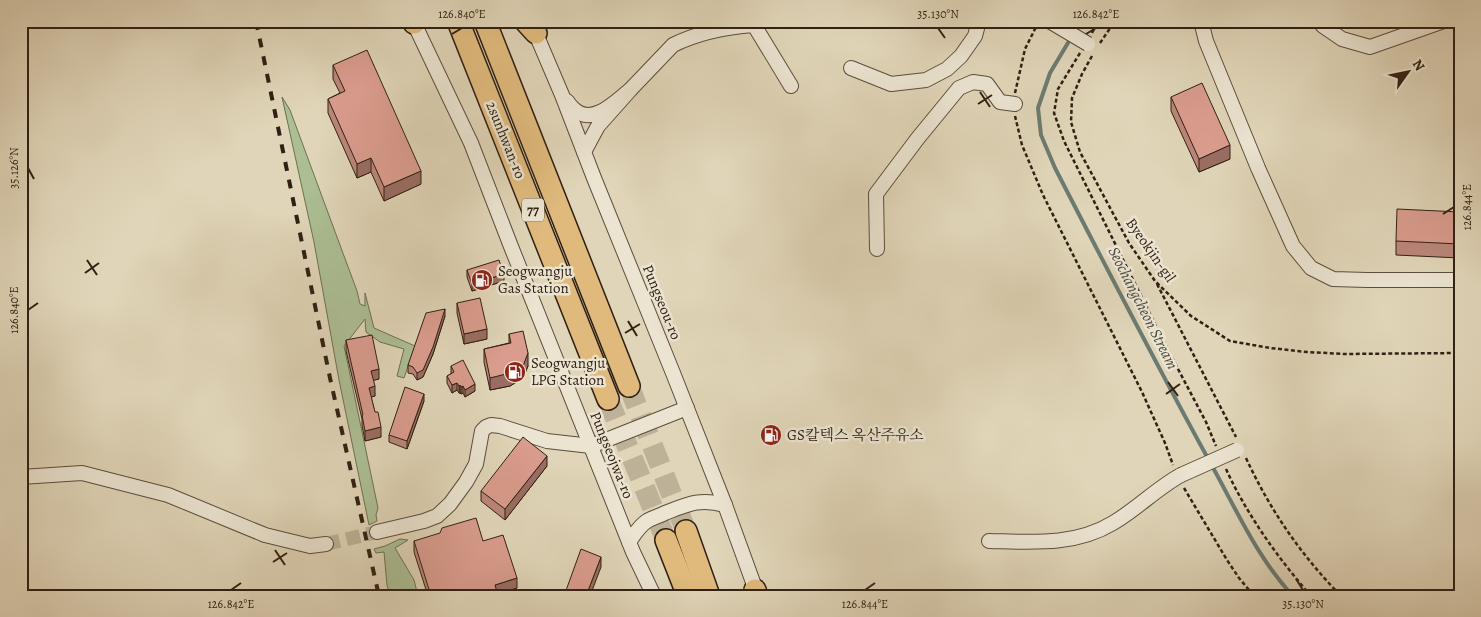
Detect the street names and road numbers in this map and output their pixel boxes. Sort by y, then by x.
street label: 2sunhwan-ro [481,98,531,182]
road number: 77 [522,198,544,222]
street label: Byeokjin-gil [1122,214,1181,286]
street label: Pungseou-ro [638,262,686,342]
street label: Pungseojwa-ro [585,409,639,501]

